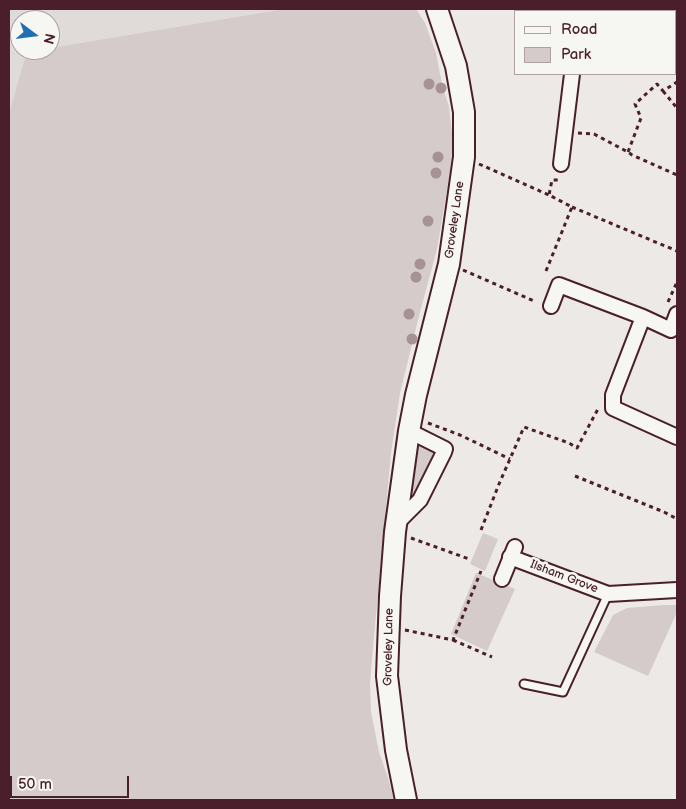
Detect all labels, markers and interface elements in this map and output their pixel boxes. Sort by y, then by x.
north arrow [10,10,60,60]
legend [514,10,676,75]
text: Road [561,20,597,39]
text: N [39,31,59,46]
text: Park [561,45,591,64]
street label: Groveley Lane [442,180,468,260]
street label: Ilsham Grove [528,557,600,597]
street label: Groveley Lane [381,608,397,686]
scale bar [12,766,131,798]
text: 50 m [18,775,52,794]

